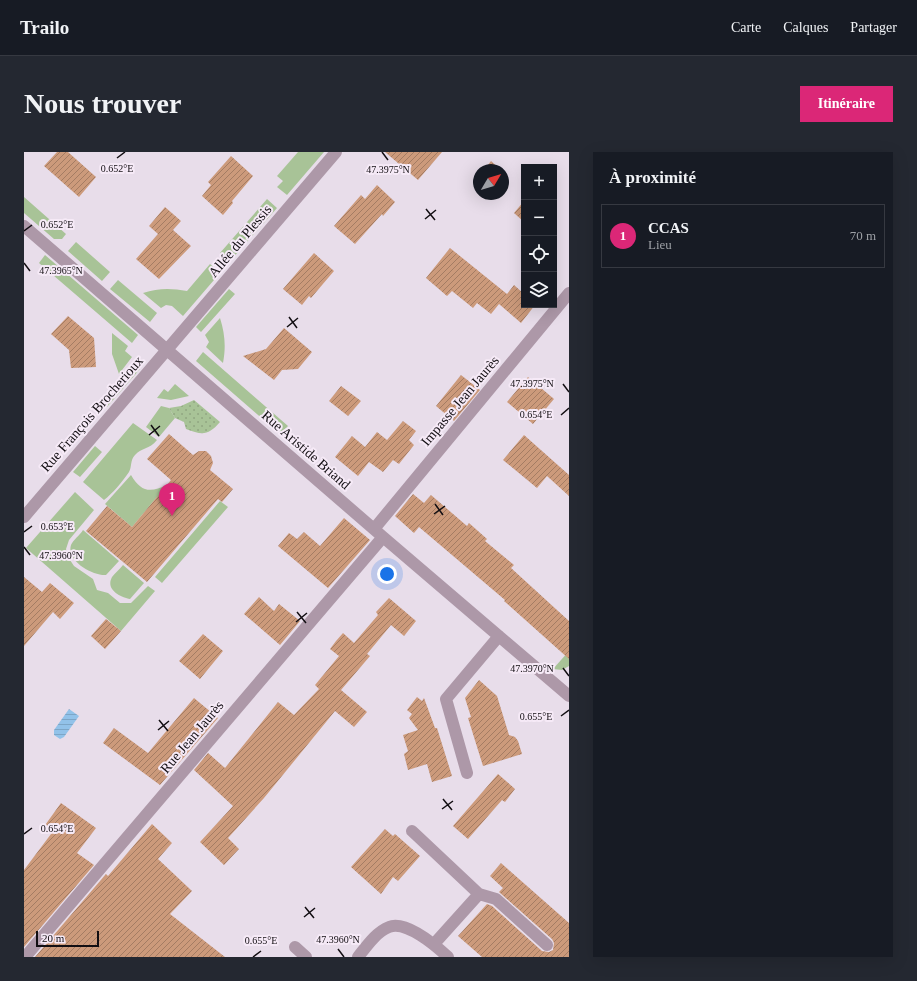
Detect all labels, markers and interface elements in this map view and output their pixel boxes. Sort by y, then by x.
text: Trailo [20,17,69,38]
text: Carte [731,20,761,35]
text: Calques [783,20,828,35]
text: Partager [850,20,897,35]
button: Itinéraire [800,86,893,122]
text: Nous trouver [24,88,181,119]
text: 0.652°E [101,163,133,174]
text: 47.3975°N [366,164,410,175]
north arrow [473,164,509,200]
map controls [521,164,557,308]
button: + [521,164,557,200]
text: À proximité [609,168,696,187]
button: − [521,200,557,236]
street label: Allée du Plessis [206,202,274,280]
text: 0.652°E [41,219,73,230]
text: CCAS [648,220,689,236]
text: 1 [620,228,626,243]
text: 70 m [850,228,876,243]
button: locate [521,236,557,272]
text: Lieu [648,237,672,252]
text: 47.3965°N [39,265,83,276]
button: layers [521,272,557,308]
street label: Rue François Brocherioux [38,353,146,475]
street label: Impasse Jean Jaurès [418,353,502,449]
text: 47.3975°N [510,378,554,389]
street label: Rue Aristide Briand [259,408,353,492]
text: 0.654°E [520,409,552,420]
pin: 1 [159,483,185,516]
text: 0.653°E [41,521,73,532]
text: 47.3960°N [39,550,83,561]
your location [377,564,397,584]
text: 47.3970°N [510,663,554,674]
street label: Rue Jean Jaurès [158,698,226,776]
text: 0.655°E [520,711,552,722]
text: 0.654°E [41,823,73,834]
scale bar [36,929,99,948]
text: 20 m [42,932,64,944]
text: 47.3960°N [316,934,360,945]
text: 0.655°E [245,935,277,946]

